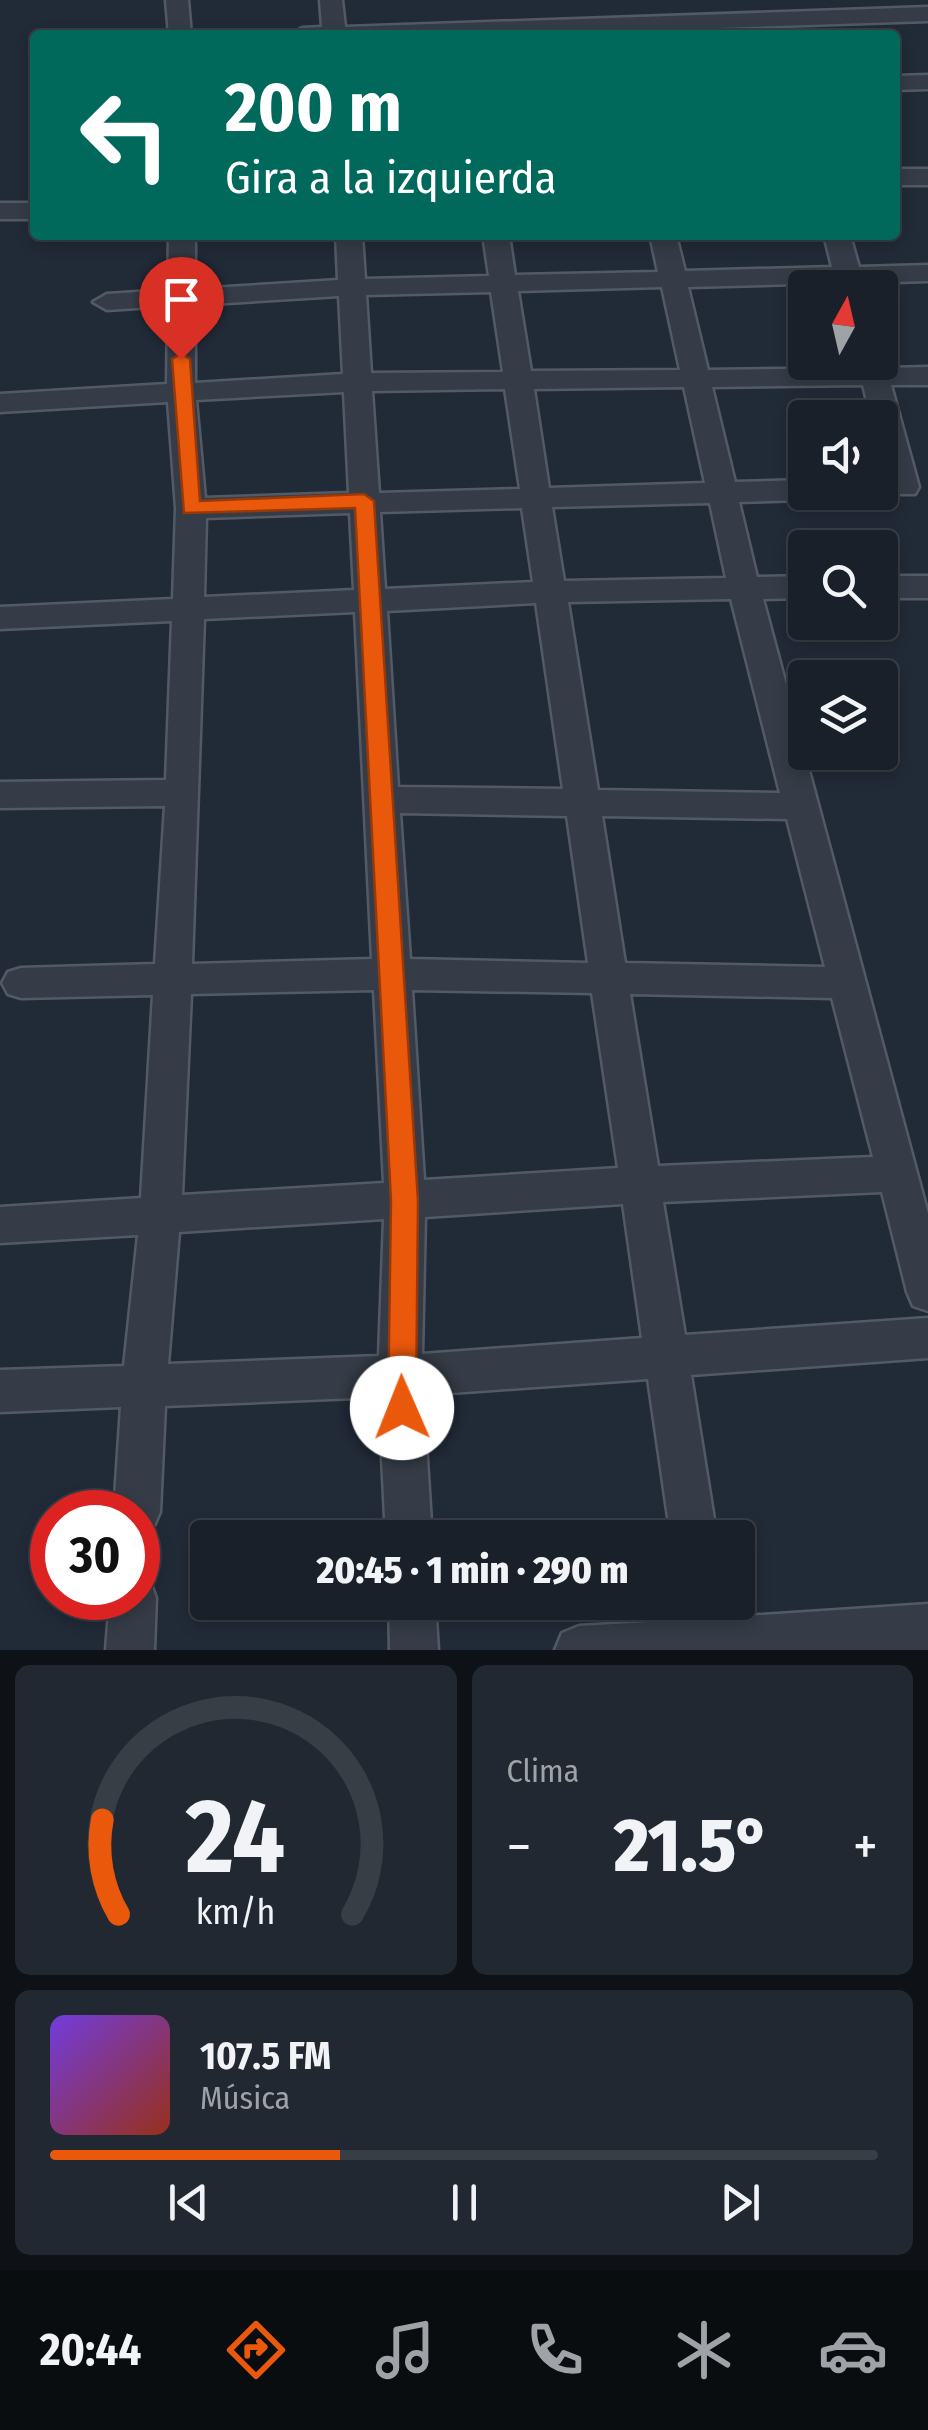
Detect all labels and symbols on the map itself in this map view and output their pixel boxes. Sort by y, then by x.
pin [139,257,224,360]
north arrow [788,270,898,380]
position arrow [350,1356,454,1460]
speed limit sign: 30 [30,1490,160,1620]

